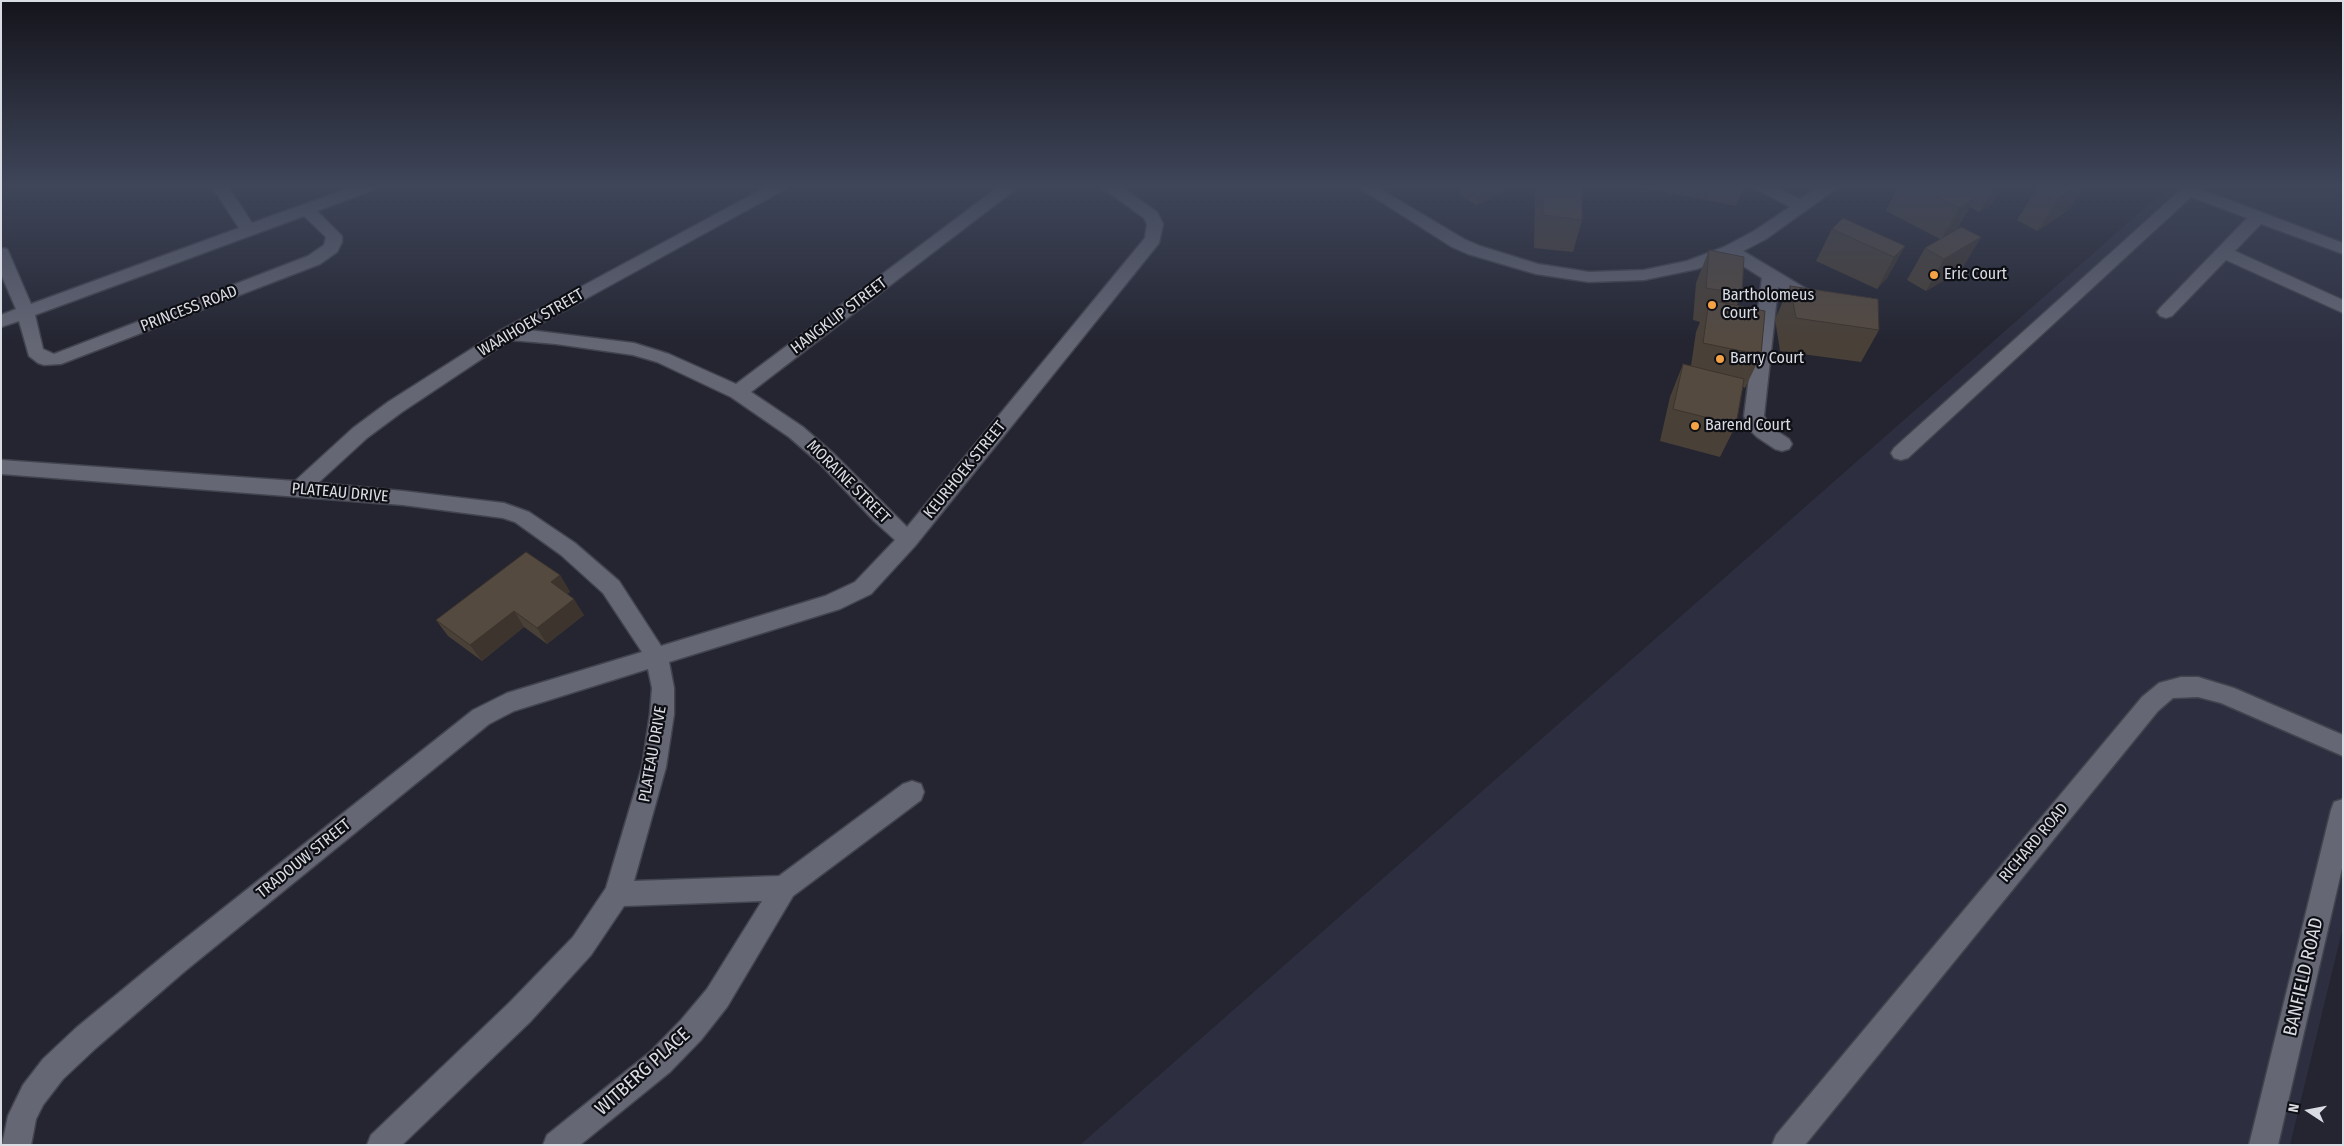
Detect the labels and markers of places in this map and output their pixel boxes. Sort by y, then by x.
place label: Eric Court [1944,265,2007,285]
marker: Eric Court [1928,269,1940,281]
place label: Bartholomeus Court [1722,286,1814,324]
marker: Bartholomeus Court [1706,299,1718,311]
place label: Barry Court [1730,349,1804,369]
marker: Barry Court [1714,353,1726,365]
place label: Barend Court [1705,416,1791,436]
marker: Barend Court [1689,420,1701,432]

